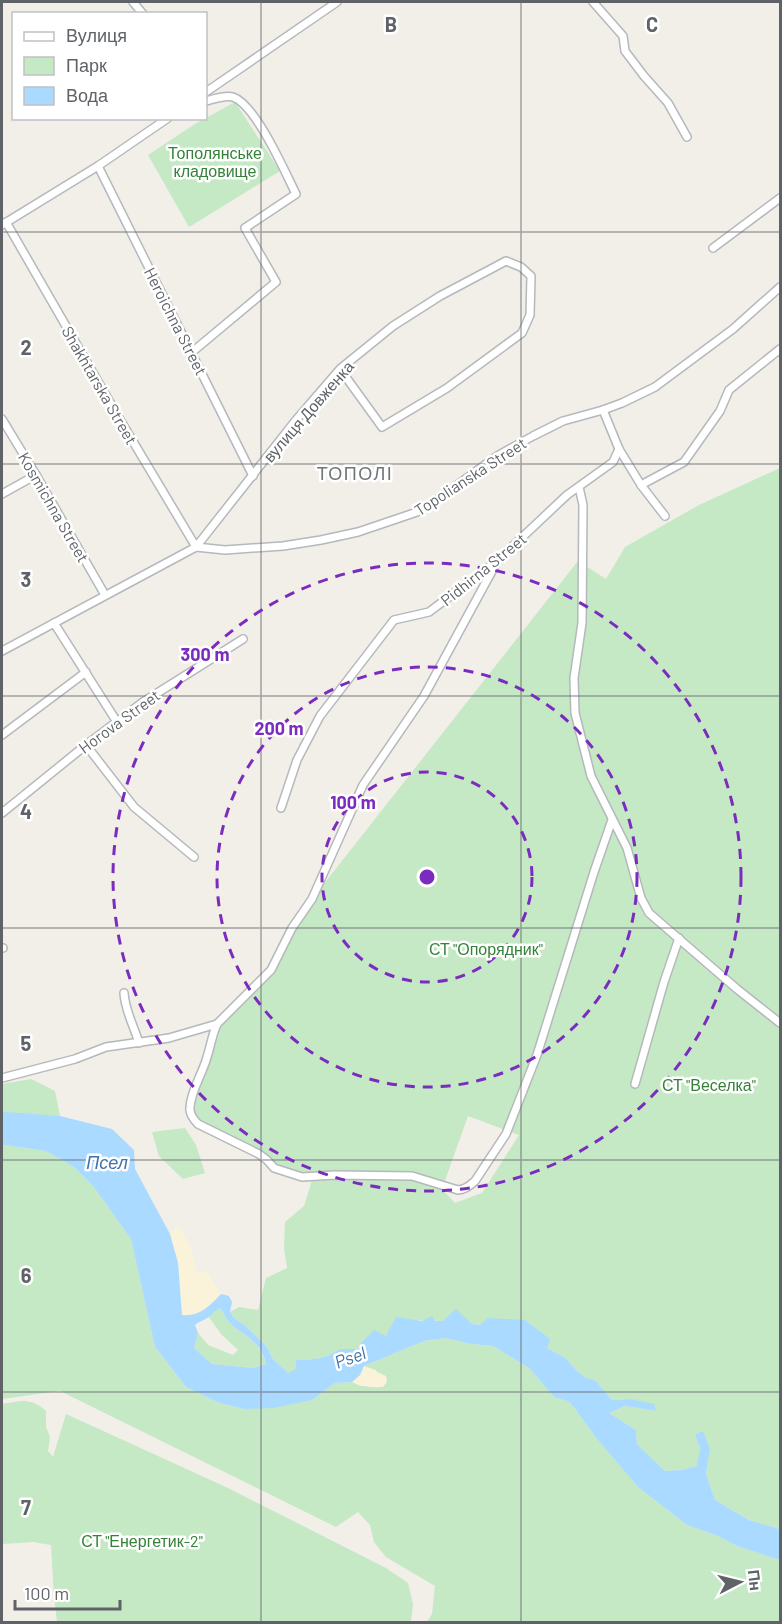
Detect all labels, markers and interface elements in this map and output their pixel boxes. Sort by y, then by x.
legend [12,12,207,120]
text: B [385,12,397,36]
text: C [646,12,658,36]
text: Вулиця [66,24,127,46]
text: Парк [66,54,107,76]
text: Вода [66,84,109,106]
park label: Тополянське кладовище [168,143,262,180]
street label: Heroichna Street [141,264,211,378]
street label: Shakhtarska Street [58,323,142,447]
text: 2 [20,335,32,359]
street label: вулиця Довженка [259,356,357,466]
street label: Topolianska Street [411,433,529,519]
street label: Kosmichna Street [15,449,93,565]
district label: ТОПОЛІ [317,462,393,484]
street label: Pidhirna Street [436,529,530,609]
text: 3 [21,567,31,591]
text: 300 m [181,643,229,665]
street label: Horova Street [75,685,163,757]
text: 200 m [254,717,304,739]
text: 100 m [330,791,376,813]
text: 4 [20,799,32,823]
centre of rings [417,867,437,887]
park label: СТ "Опорядник" [429,939,543,958]
text: 5 [21,1031,32,1055]
park label: СТ "Веселка" [662,1075,756,1094]
water label: Псел [86,1151,128,1173]
text: 6 [21,1263,32,1287]
water label: Psel [331,1341,369,1373]
text: 7 [21,1495,31,1519]
park label: СТ "Енергетик-2" [81,1531,203,1550]
north arrow [710,1552,770,1612]
text: Пн [745,1568,766,1592]
scale bar [15,1573,120,1611]
text: 100 m [24,1582,69,1604]

